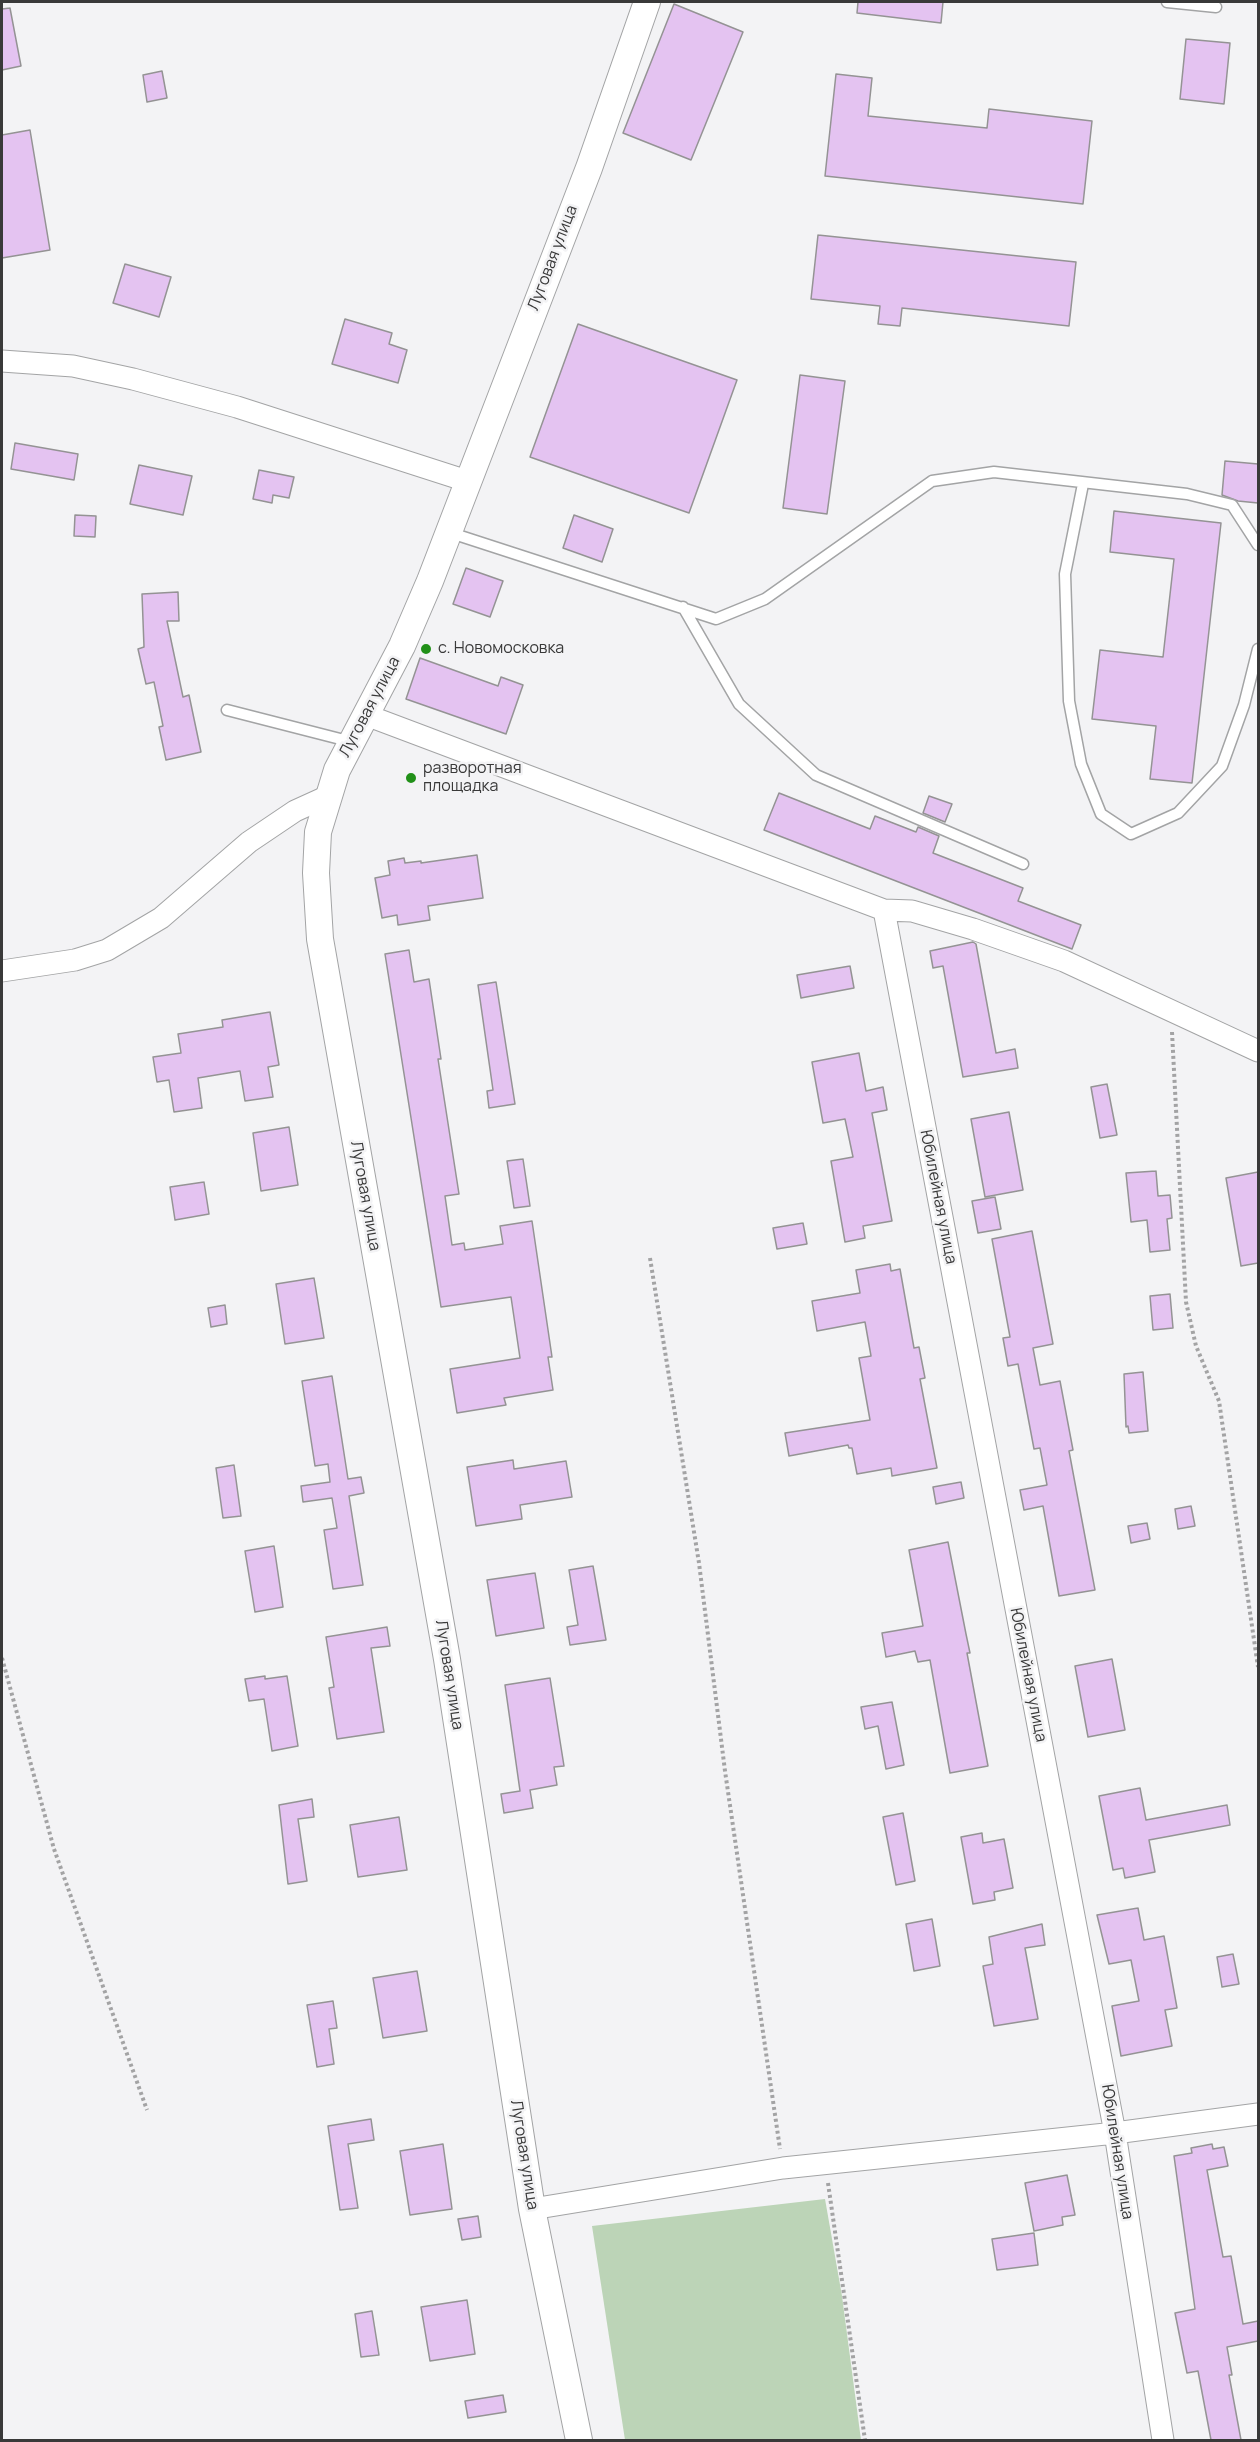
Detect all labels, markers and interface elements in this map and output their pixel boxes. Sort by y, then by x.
street label: Луговая улица [524,203,582,313]
place label: с. Новомосковка [438,639,564,659]
marker: с. Новомосковка [419,642,433,656]
street label: Луговая улица [335,653,405,761]
place label: разворотная площадка [423,759,522,797]
marker: разворотная площадка [404,771,418,785]
street label: Юбилейная улица [916,1128,960,1266]
street label: Луговая улица [346,1140,384,1252]
street label: Юбилейная улица [1006,1606,1050,1744]
street label: Луговая улица [431,1619,467,1731]
street label: Юбилейная улица [1097,2083,1137,2221]
street label: Луговая улица [506,2099,542,2211]

